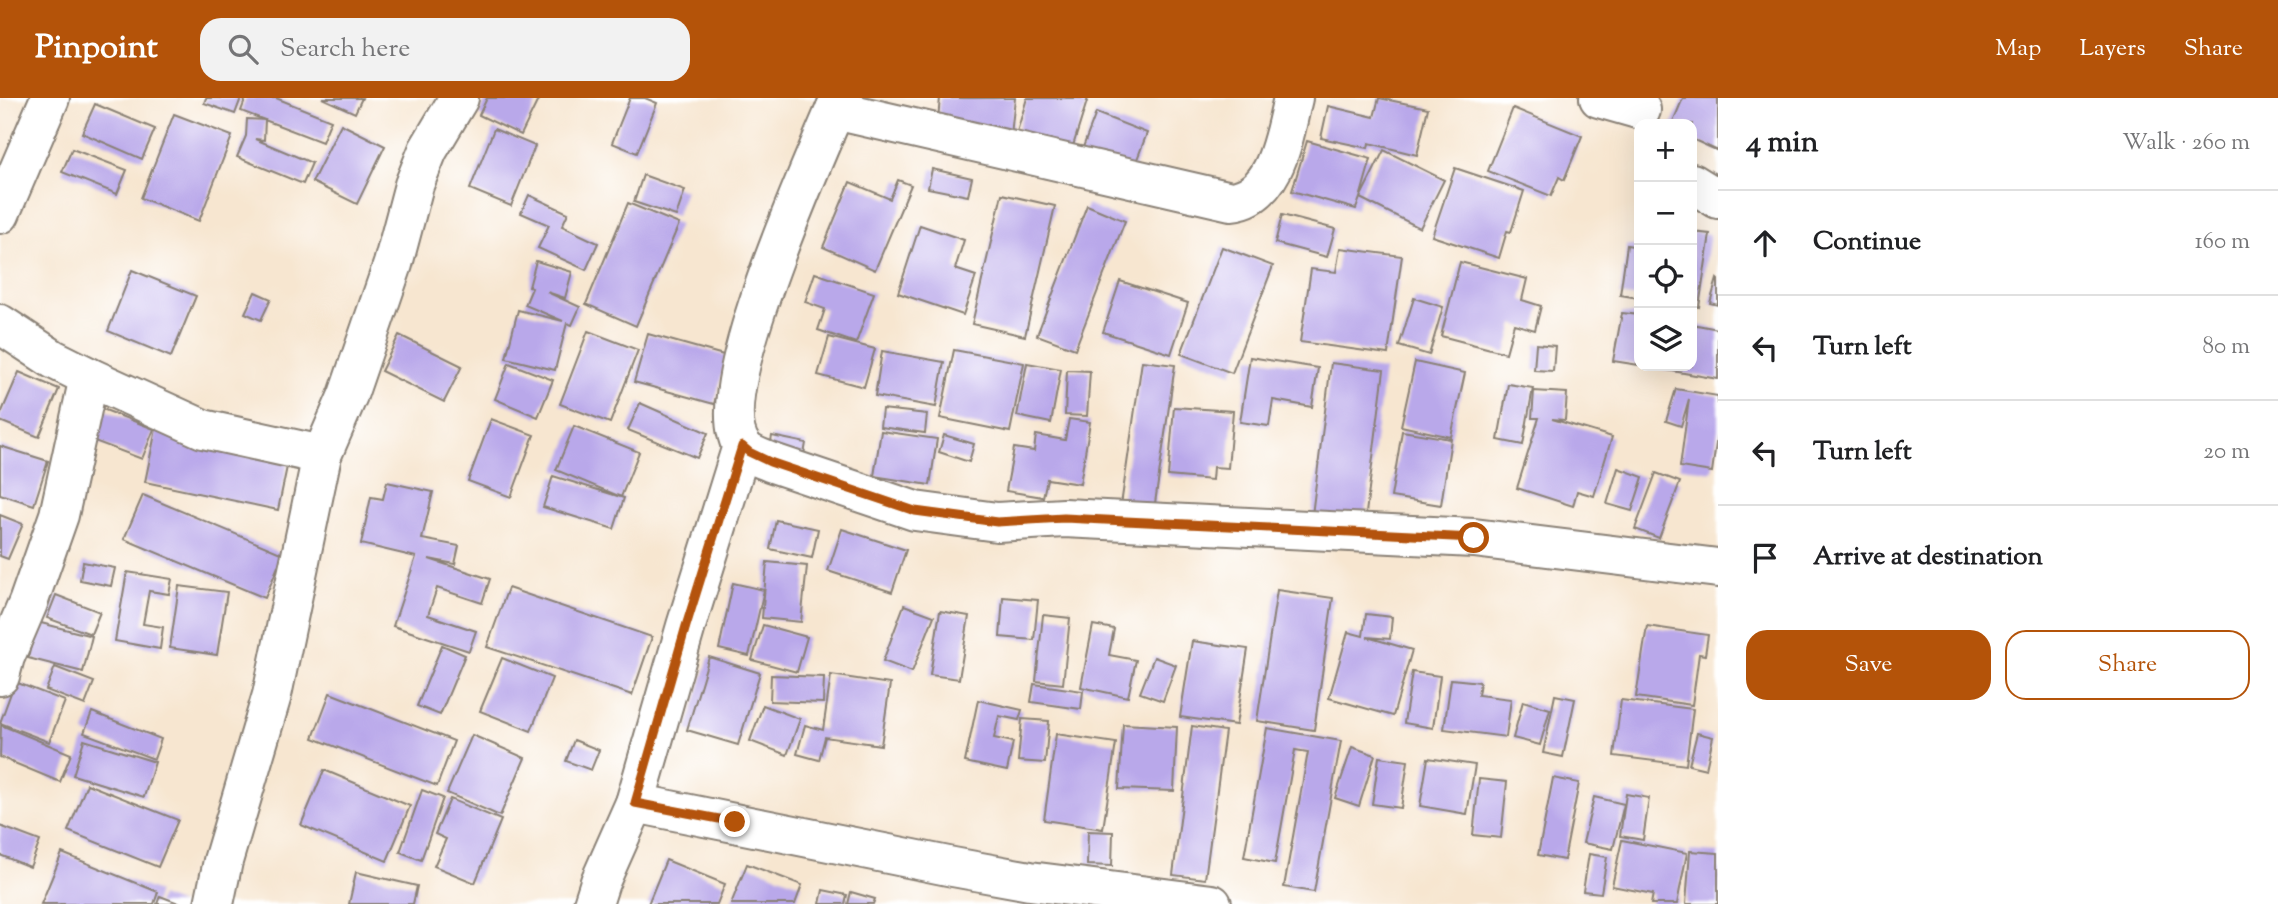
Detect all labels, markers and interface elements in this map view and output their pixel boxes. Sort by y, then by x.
search box [200,18,690,81]
text: Pinpoint [35,25,158,73]
icon: search [224,30,262,68]
text: Search here [280,31,410,68]
text: Map [1995,32,2041,66]
text: Layers [2079,32,2146,66]
text: Share [2184,32,2243,66]
map controls [1634,119,1697,371]
button: + [1634,119,1697,182]
text: 4 min [1746,122,1819,165]
text: Walk · 260 m [2122,127,2250,160]
button: − [1634,182,1697,245]
icon: ahead [1746,224,1784,262]
text: Continue [1813,224,1921,261]
text: 160 m [2195,226,2250,259]
button: locate [1634,245,1697,308]
button: layers [1634,308,1697,371]
icon: left [1746,329,1784,367]
text: Turn left [1813,329,1912,366]
text: 80 m [2202,331,2250,364]
icon: left [1746,434,1784,472]
text: Turn left [1813,434,1912,471]
text: 20 m [2203,436,2250,469]
route start [1458,522,1489,553]
icon: arrive [1746,539,1784,577]
text: Arrive at destination [1813,539,2043,576]
button: Save [1746,630,1991,700]
button: Share [2005,630,2250,700]
route end [719,806,750,837]

